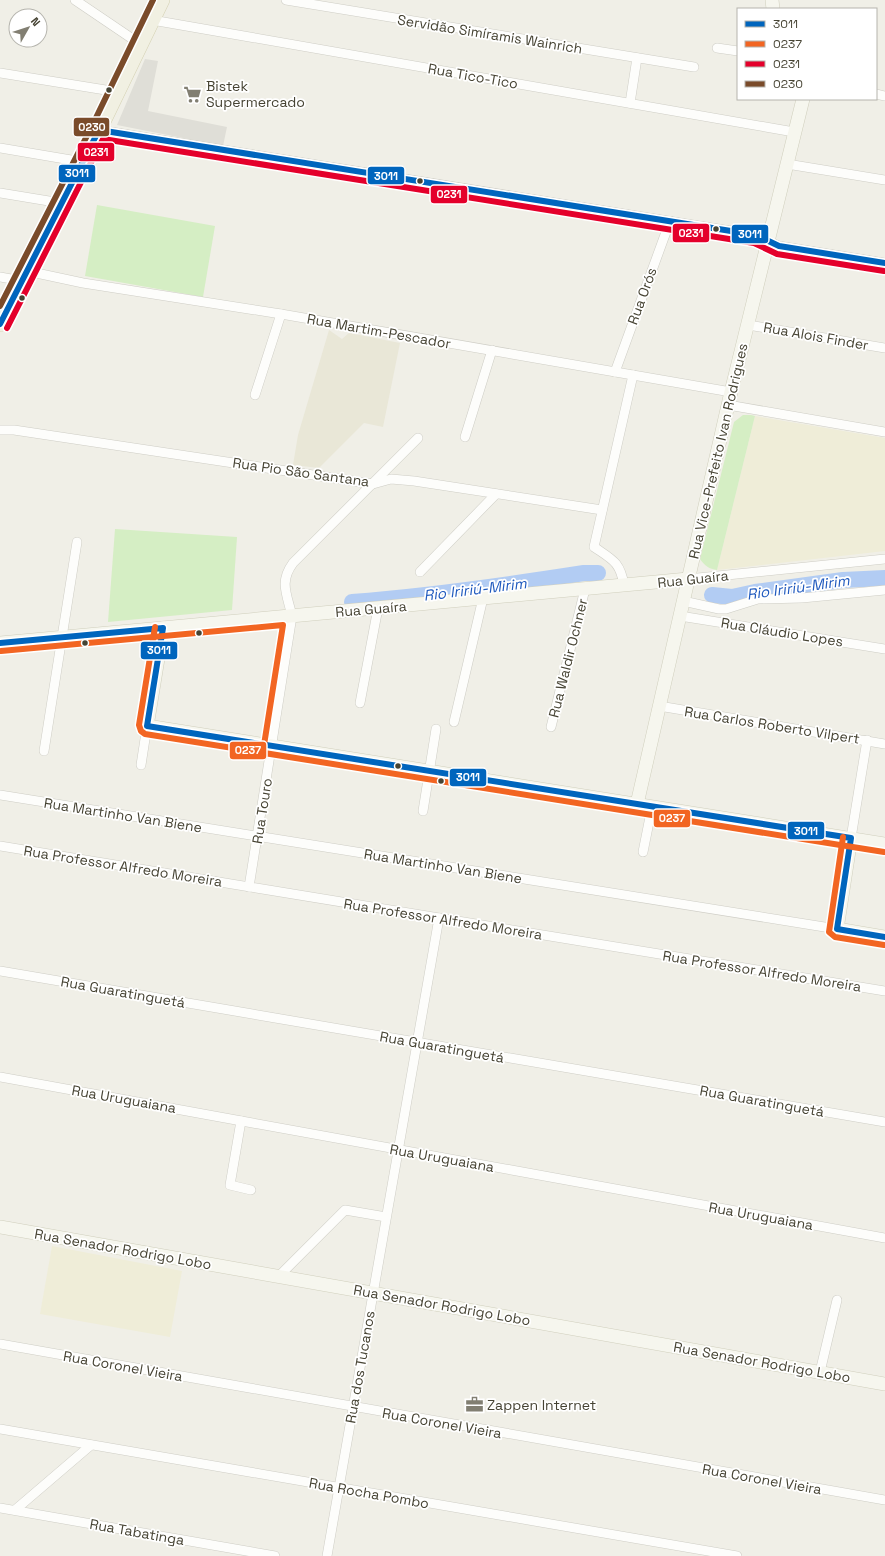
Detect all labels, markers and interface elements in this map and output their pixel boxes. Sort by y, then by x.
north arrow [8,8,48,48]
legend [737,8,877,100]
street label: Servidão Simíramis Wainrich [396,10,584,58]
text: N [28,14,44,29]
text: 3011 [773,16,798,32]
text: 0237 [773,36,802,52]
text: 0231 [773,56,800,72]
street label: Rua Tico-Tico [427,59,519,93]
text: 0230 [773,76,803,92]
place label: Bistek Supermercado [206,77,305,111]
supermarket icon: Bistek Supermercado [183,84,203,104]
unlabelled marker [104,85,114,95]
line badge: 0230 [73,117,110,137]
text: 0230 [78,120,106,134]
line badge: 0231 [77,142,115,162]
text: 0231 [83,145,109,159]
line badge: 3011 [58,164,96,183]
text: 3011 [65,166,89,180]
line badge: 3011 [367,166,405,185]
text: 3011 [374,169,398,183]
unlabelled marker [415,176,425,186]
line badge: 0231 [430,185,468,204]
text: 0231 [436,187,462,201]
line badge: 0231 [672,223,710,243]
unlabelled marker [711,224,721,234]
line badge: 3011 [731,224,769,244]
text: 0231 [678,226,704,240]
text: 3011 [738,227,762,241]
street label: Rua Orós [623,265,661,327]
unlabelled marker [17,293,27,303]
street label: Rua Martim-Pescador [306,309,452,353]
street label: Rua Alois Finder [762,318,870,354]
street label: Rua Vice-Prefeito Ivan Rodrigues [684,341,752,561]
street label: Rua Pio São Santana [231,453,371,491]
street label: Rua Guaíra [657,566,729,592]
water label: Rio Iririú-Mirim [745,570,852,604]
water label: Rio Iririú-Mirim [422,573,529,605]
street label: Rua Waldir Ochner [544,596,592,720]
street label: Rua Guaíra [335,597,407,621]
street label: Rua Cláudio Lopes [720,613,844,651]
unlabelled marker [194,628,204,638]
unlabelled marker [80,638,90,648]
line badge: 3011 [140,641,178,660]
text: 3011 [147,643,171,657]
street label: Rua Carlos Roberto Vilpert [683,702,861,748]
line badge: 0237 [229,741,267,760]
text: 0237 [235,743,261,757]
unlabelled marker [393,761,403,771]
line badge: 3011 [449,768,487,787]
text: 3011 [456,770,480,784]
unlabelled marker [436,776,446,786]
street label: Rua Touro [248,777,276,845]
street label: Rua Martinho Van Biene [43,794,203,836]
line badge: 0237 [653,809,691,828]
text: 0237 [659,811,685,825]
line badge: 3011 [787,821,825,840]
text: 3011 [794,824,818,838]
street label: Rua Professor Alfredo Moreira [22,841,224,891]
street label: Rua Martinho Van Biene [363,845,523,887]
street label: Rua Professor Alfredo Moreira [342,894,544,944]
street label: Rua Professor Alfredo Moreira [661,946,863,996]
street label: Rua Guaratinguetá [59,972,187,1012]
street label: Rua Guaratinguetá [378,1027,506,1067]
street label: Rua Uruguaiana [70,1081,178,1117]
street label: Rua Guaratinguetá [698,1081,826,1121]
street label: Rua Uruguaiana [388,1140,496,1176]
street label: Rua Uruguaiana [707,1198,815,1234]
street label: Rua Senador Rodrigo Lobo [33,1225,213,1273]
street label: Rua Senador Rodrigo Lobo [352,1281,532,1329]
street label: Rua dos Tucanos [341,1309,379,1425]
street label: Rua Senador Rodrigo Lobo [672,1338,852,1386]
street label: Rua Coronel Vieira [62,1347,184,1385]
office icon: Zappen Internet [464,1395,484,1415]
place label: Zappen Internet [487,1396,596,1414]
street label: Rua Coronel Vieira [381,1404,503,1442]
street label: Rua Coronel Vieira [701,1460,823,1498]
street label: Rua Rocha Pombo [308,1474,430,1512]
street label: Rua Tabatinga [88,1515,186,1549]

